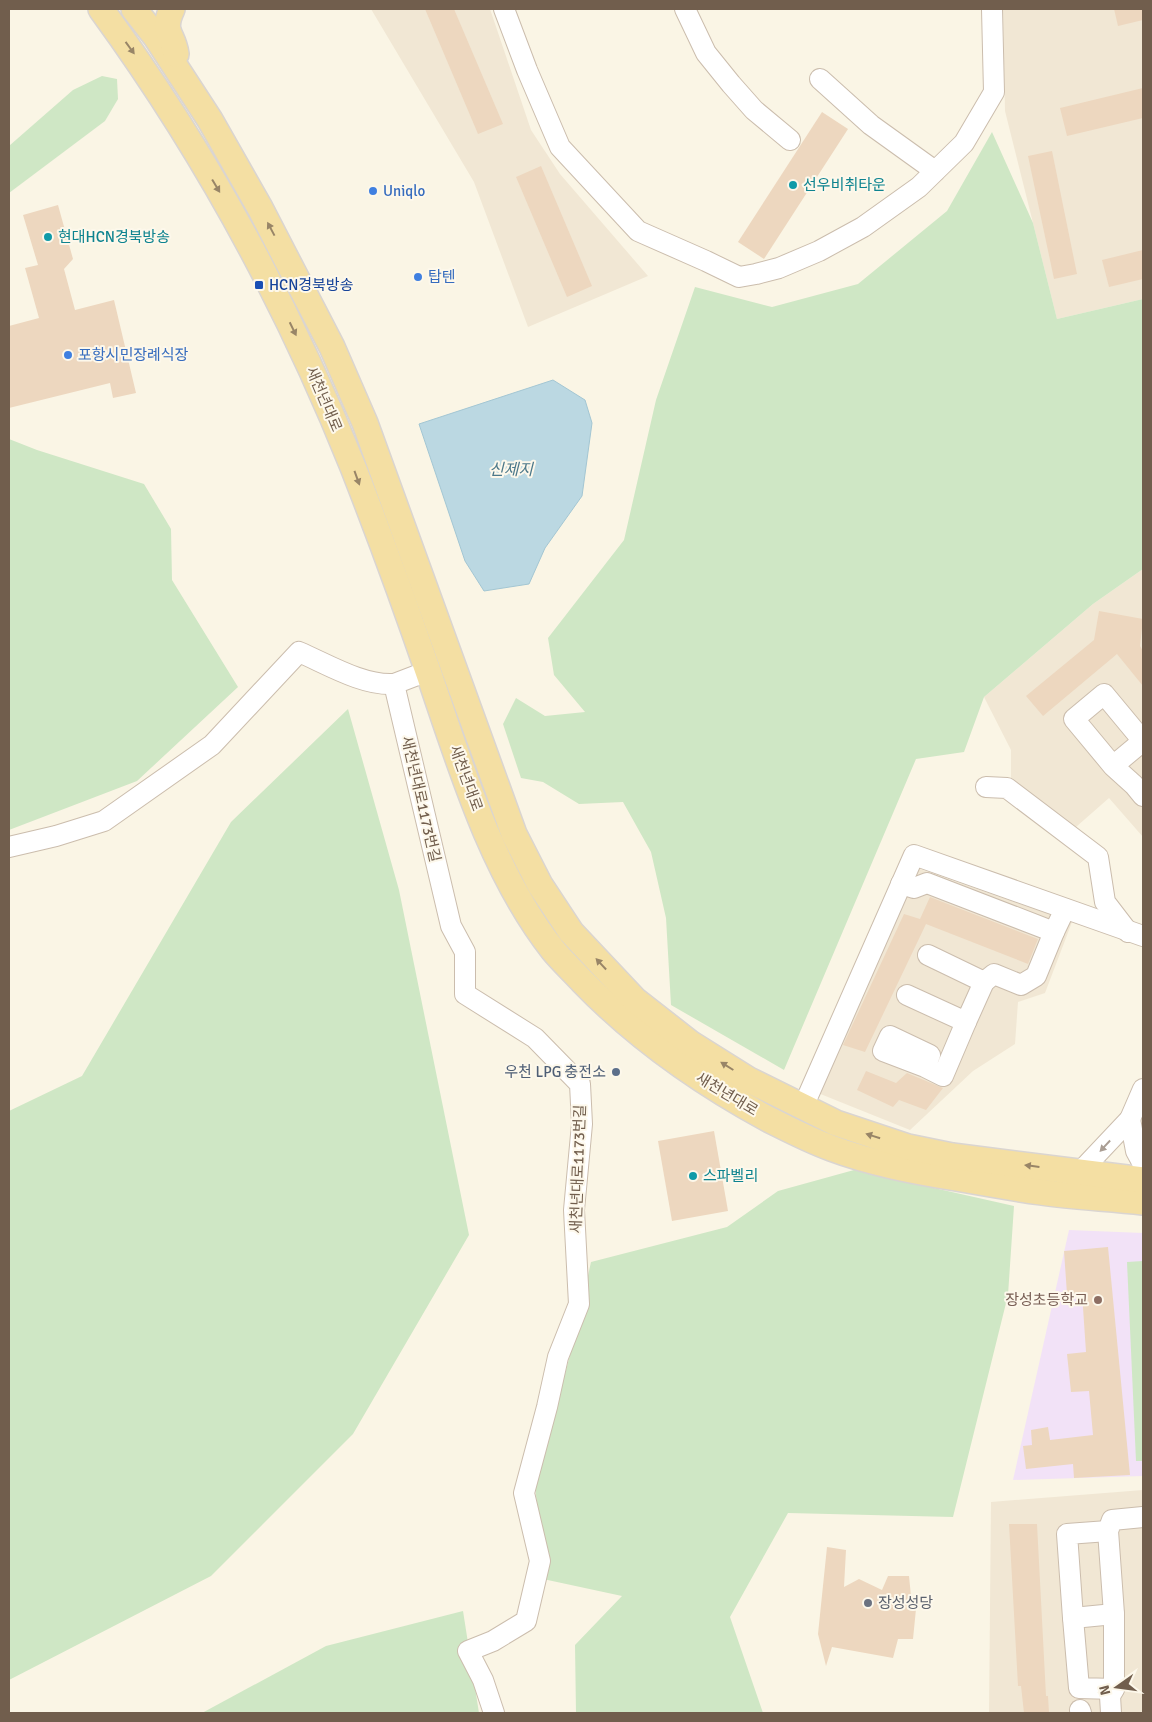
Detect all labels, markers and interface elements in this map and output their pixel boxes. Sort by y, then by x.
one-way arrow [125,41,135,55]
place label: 선우비취타운 [803,176,886,194]
one-way arrow [211,179,220,193]
marker: 선우비취타운 [787,179,799,191]
place label: Uniqlo [383,182,425,200]
marker: Uniqlo [367,185,379,197]
one-way arrow [267,222,275,237]
place label: 현대HCN경북방송 [58,228,170,246]
marker: 현대HCN경북방송 [42,231,54,243]
place label: 탑텐 [428,268,456,286]
marker: 탑텐 [412,271,424,283]
place label: HCN경북방송 [269,276,354,294]
marker: HCN경북방송 [253,279,265,291]
one-way arrow [289,322,297,336]
place label: 포항시민장례식장 [78,346,189,364]
marker: 포항시민장례식장 [62,349,74,361]
street label: 새천년대로 [302,364,346,434]
water label: 신제지 [489,460,534,480]
one-way arrow [353,471,361,486]
street label: 새천년대로1173번길 [398,734,444,864]
street label: 새천년대로 [446,742,486,814]
one-way arrow [595,958,607,970]
one-way arrow [720,1061,733,1070]
place label: 우천 LPG 충전소 [505,1063,606,1081]
marker: 우천 LPG 충전소 [610,1066,622,1078]
street label: 새천년대로 [693,1069,761,1119]
street label: 새천년대로1173번길 [567,1104,589,1234]
one-way arrow [865,1132,880,1140]
one-way arrow [1099,1139,1111,1151]
one-way arrow [1024,1162,1040,1170]
place label: 스파벨리 [703,1167,758,1185]
marker: 스파벨리 [687,1170,699,1182]
place label: 장성초등학교 [1005,1291,1088,1309]
marker: 장성초등학교 [1092,1294,1104,1306]
place label: 장성성당 [878,1594,933,1612]
marker: 장성성당 [862,1597,874,1609]
north arrow [1092,1662,1142,1712]
text: N [1095,1683,1114,1697]

